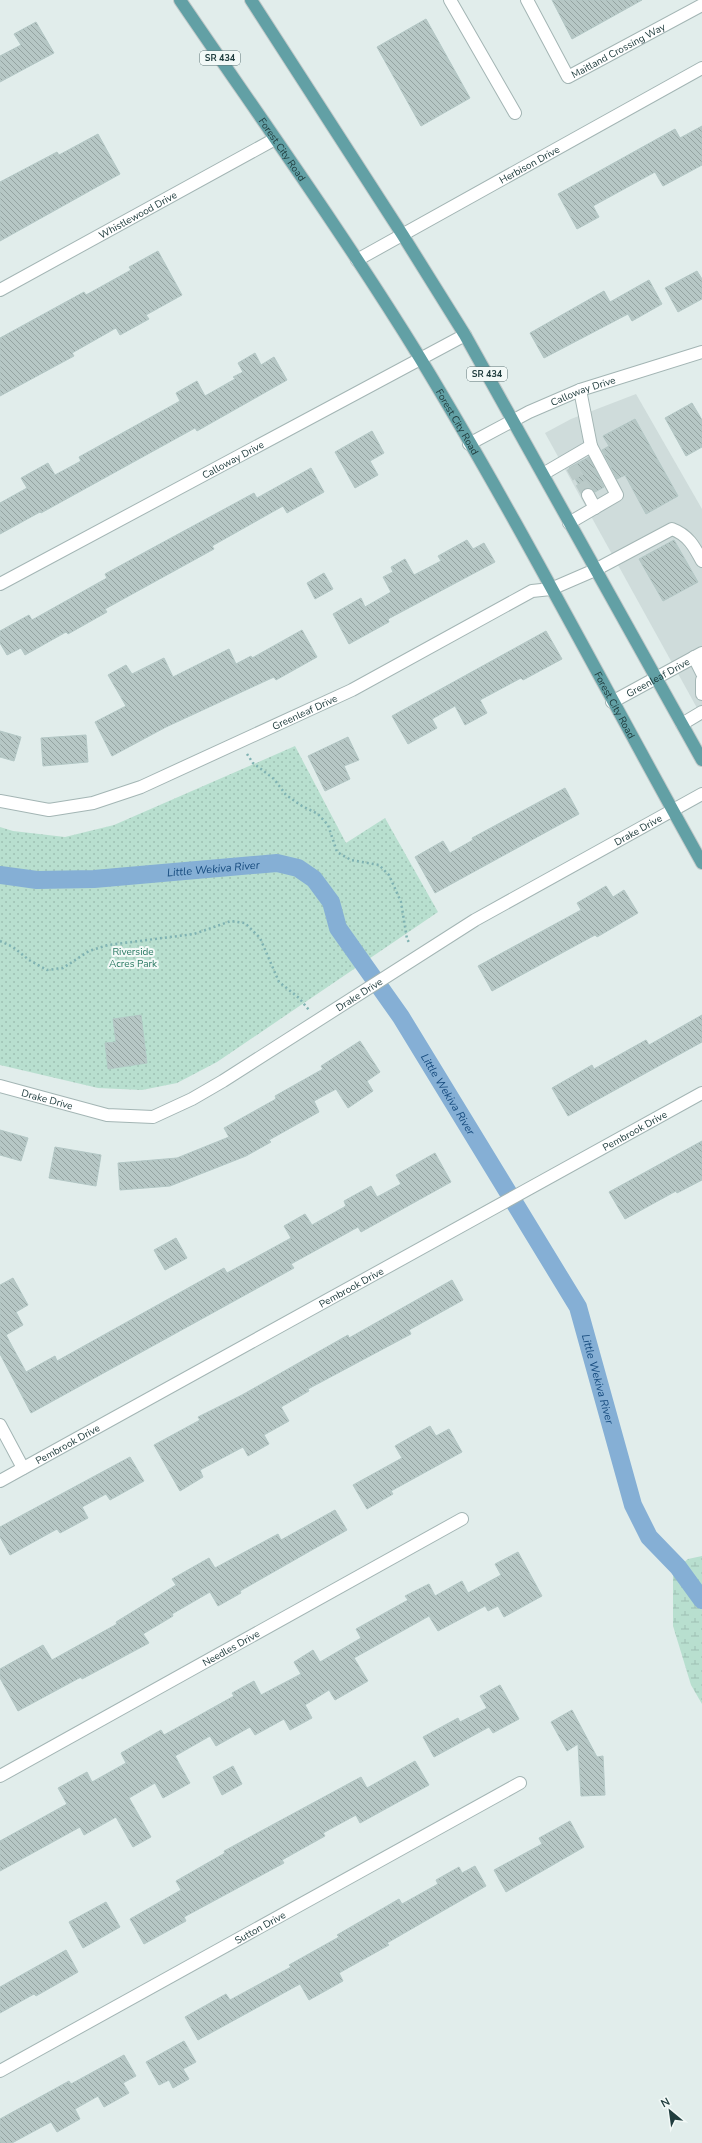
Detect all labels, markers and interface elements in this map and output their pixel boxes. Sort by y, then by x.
street label: Maitland Crossing Way [569,20,669,82]
road number: SR 434 [200,51,240,65]
street label: Forest City Road [255,115,309,184]
street label: Herbison Drive [497,143,562,188]
street label: Whistlewood Drive [97,188,180,242]
road number: SR 434 [467,367,507,381]
street label: Calloway Drive [549,373,617,410]
street label: Forest City Road [432,387,482,458]
street label: Calloway Drive [200,438,267,483]
street label: Greenleaf Drive [624,655,692,701]
street label: Forest City Road [590,669,638,741]
street label: Greenleaf Drive [270,692,340,734]
street label: Drake Drive [612,812,665,849]
water label: Little Wekiva River [166,857,261,881]
park label: Riverside Acres Park [109,945,158,971]
street label: Drake Drive [333,975,385,1015]
water label: Little Wekiva River [417,1051,479,1139]
street label: Drake Drive [20,1086,74,1113]
street label: Pembrook Drive [600,1108,670,1155]
street label: Pembrook Drive [317,1264,386,1311]
water label: Little Wekiva River [578,1332,617,1427]
street label: Pembrook Drive [33,1421,103,1468]
street label: Needles Drive [200,1627,262,1670]
street label: Sutton Drive [232,1908,288,1948]
north arrow [650,2091,690,2131]
text: N [658,2094,673,2111]

